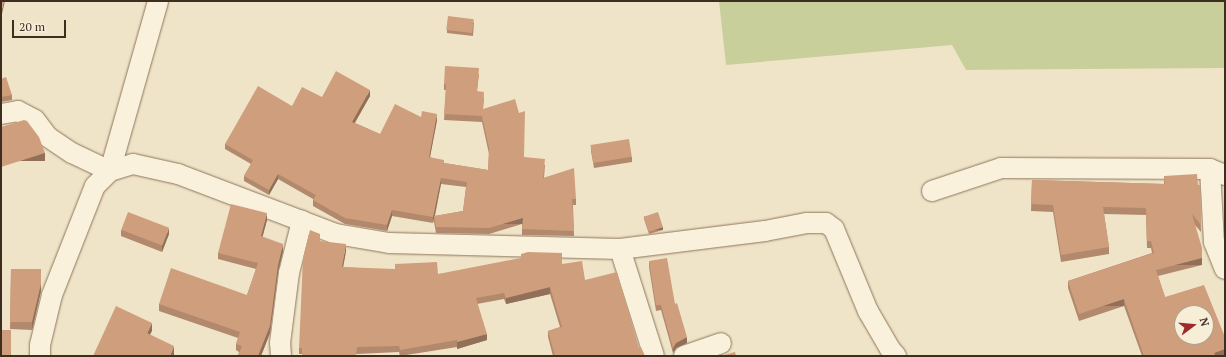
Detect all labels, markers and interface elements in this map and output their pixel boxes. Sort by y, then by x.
scale bar [14,12,68,38]
text: 20 m [19,19,45,34]
north arrow [1174,305,1214,345]
text: N [1197,316,1212,328]

